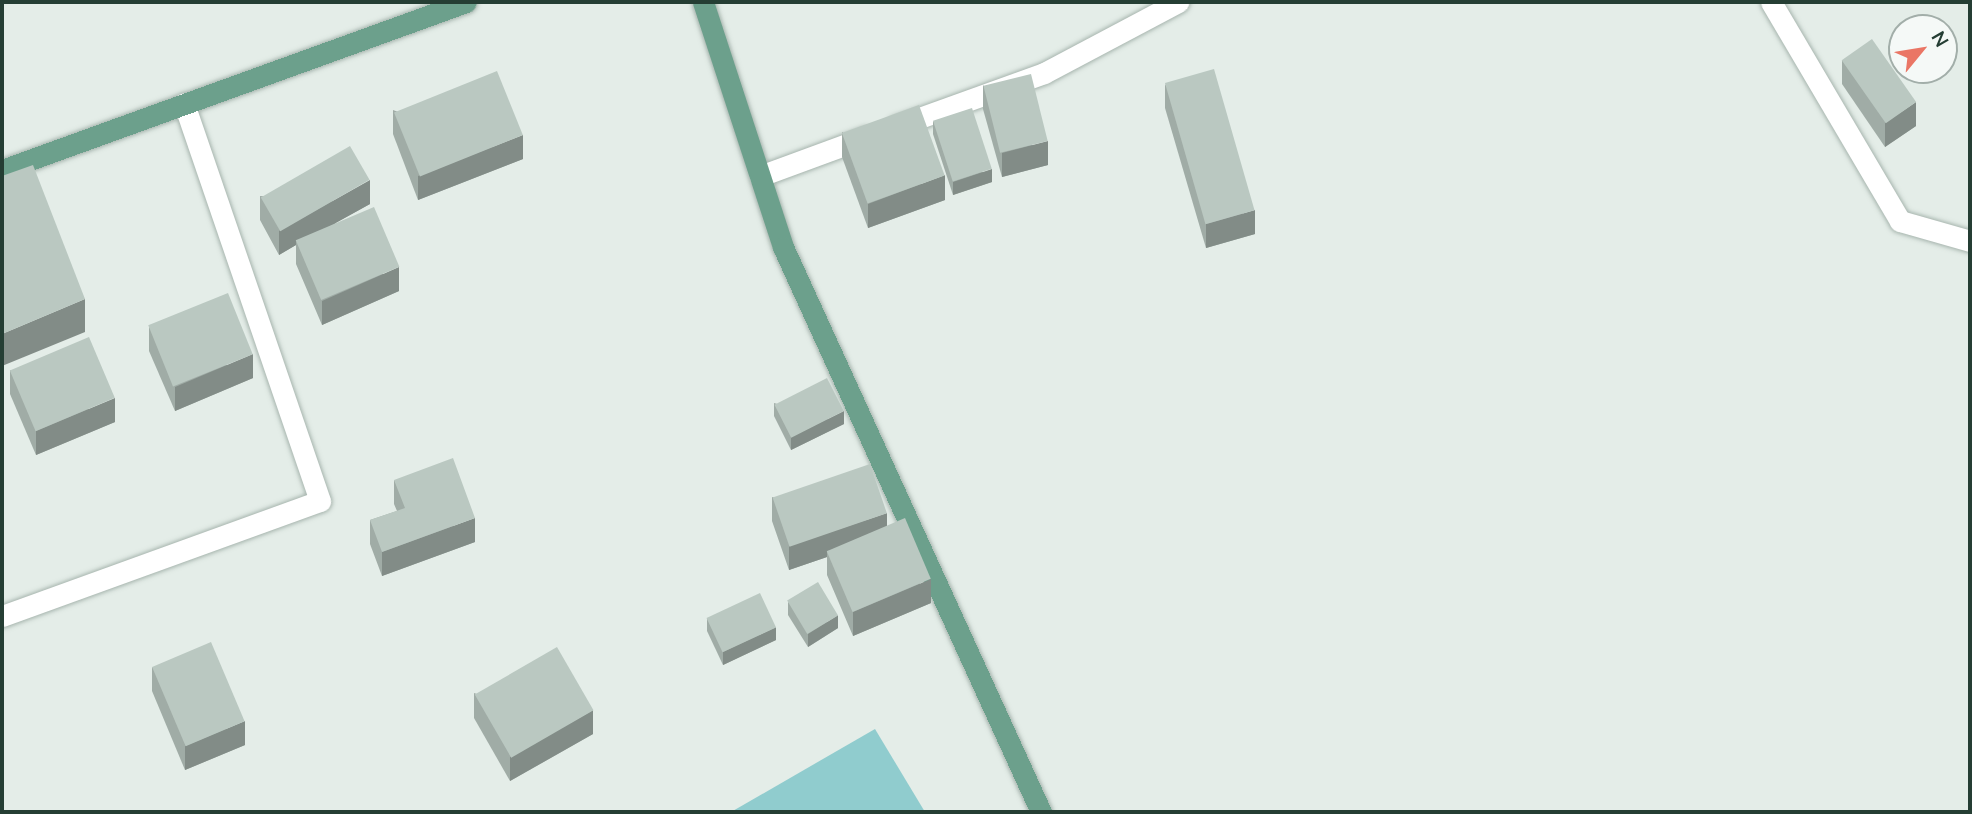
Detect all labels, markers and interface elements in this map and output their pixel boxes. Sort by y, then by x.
north arrow [1888,14,1958,84]
text: N [1925,27,1954,52]

